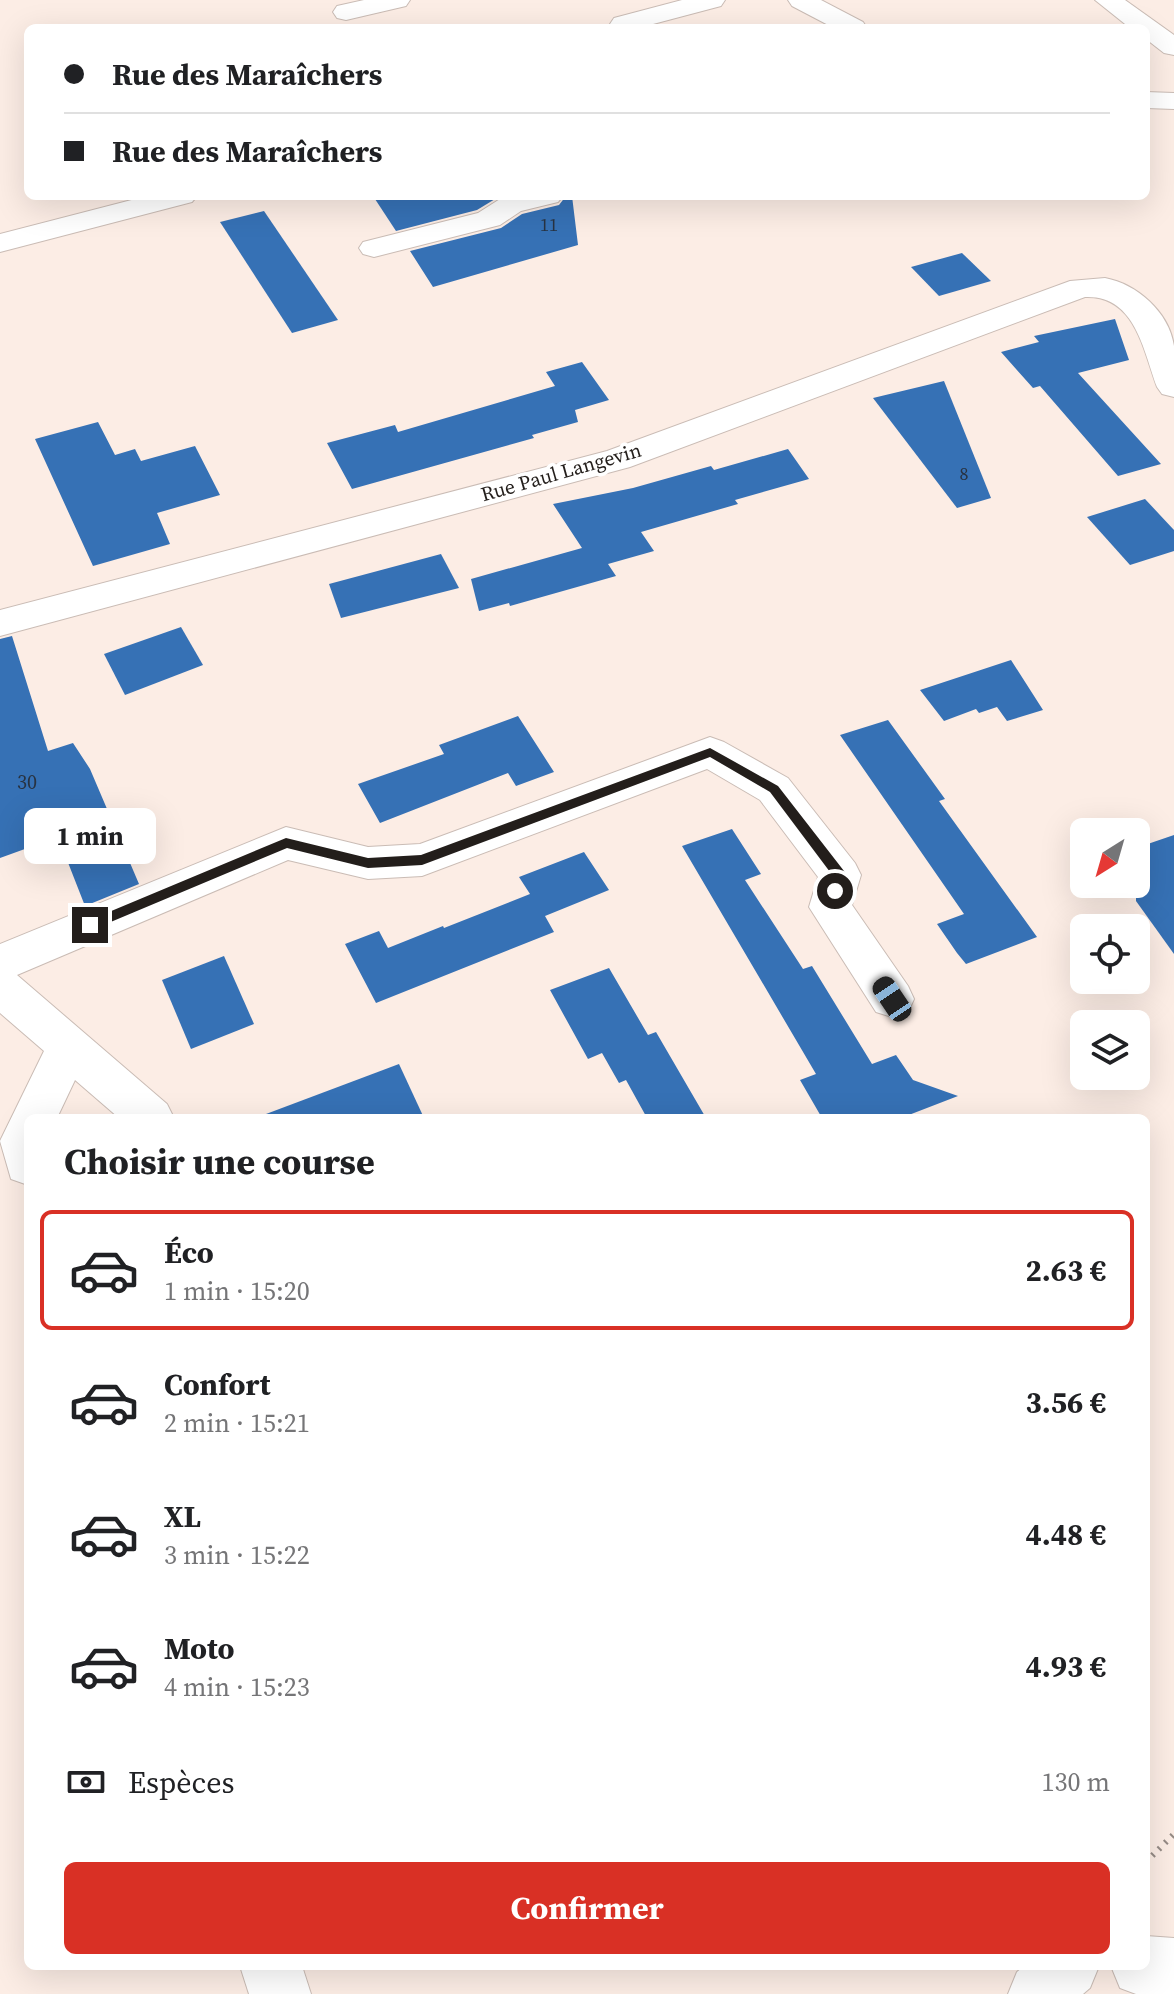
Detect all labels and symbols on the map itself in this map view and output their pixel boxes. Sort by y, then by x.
house number: 11 [540,212,558,237]
street label: Rue Paul Langevin [477,436,645,508]
house number: 8 [960,461,969,486]
house number: 30 [17,768,37,796]
callout: 1 min [24,809,156,865]
north arrow [1070,818,1150,898]
route start [817,873,853,909]
route end [72,907,108,943]
car [869,972,915,1026]

